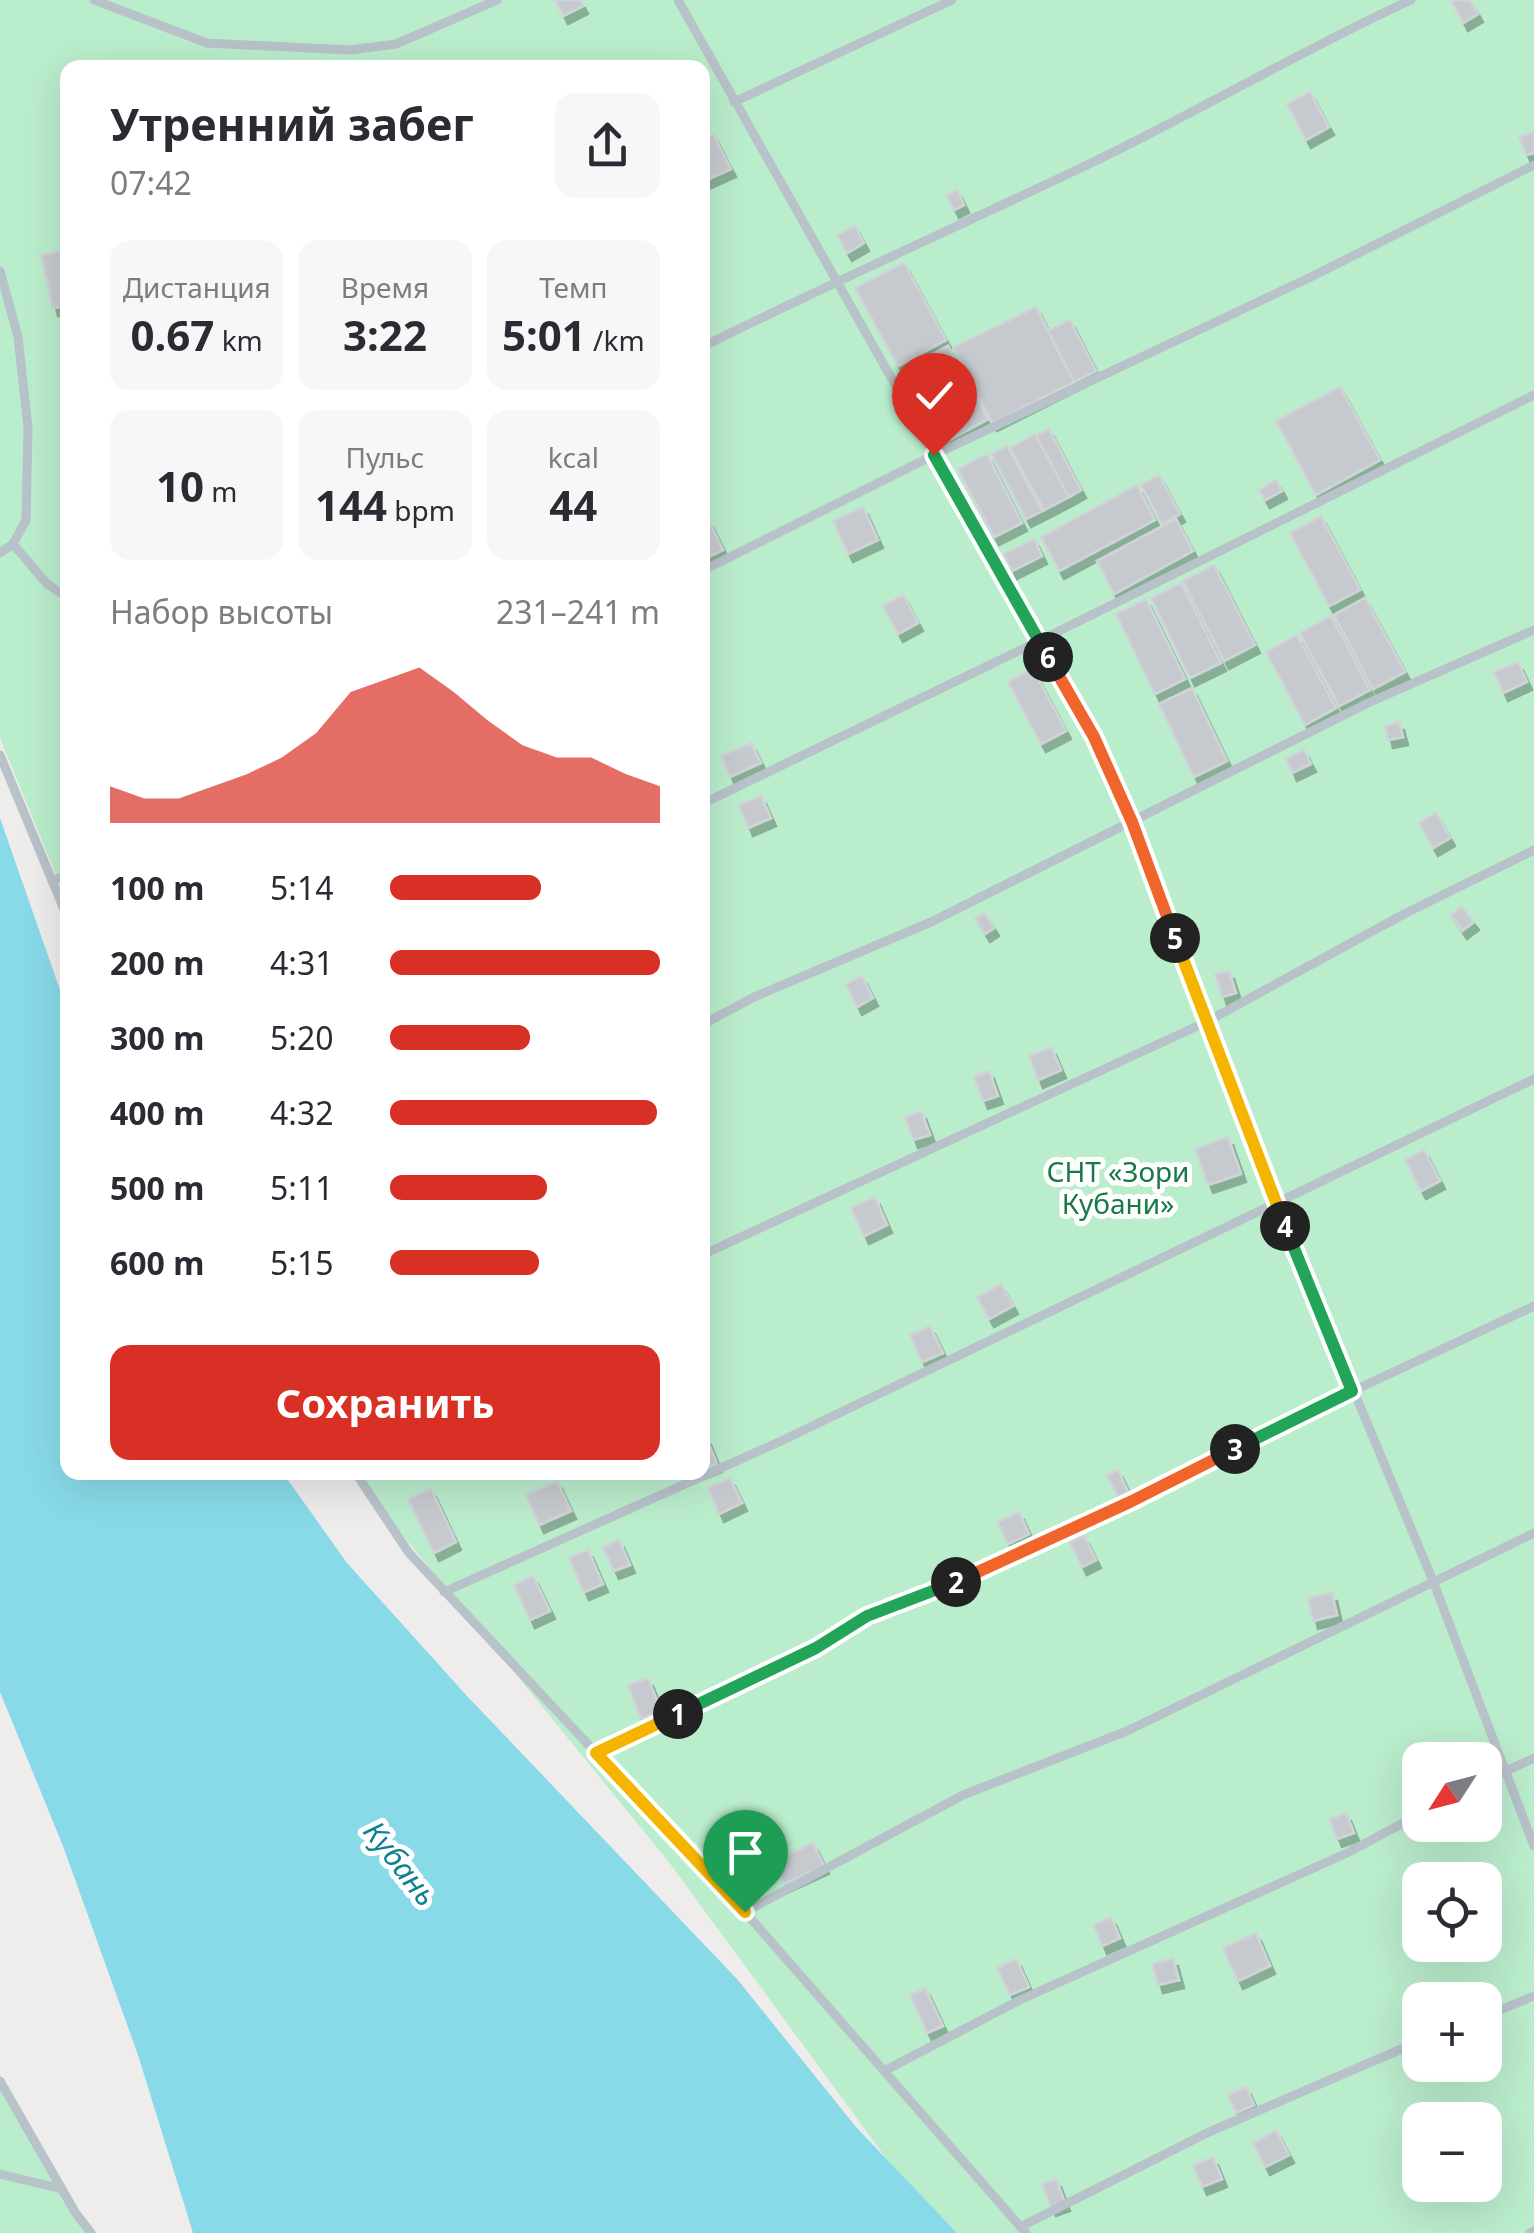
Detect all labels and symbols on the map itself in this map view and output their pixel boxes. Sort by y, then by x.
pin [892,353,977,456]
pin: 6 [1023,632,1073,682]
pin: 5 [1150,913,1200,963]
park label: СНТ «Зори Кубани» [1046,1152,1190,1222]
pin: 4 [1260,1201,1310,1251]
pin: 3 [1210,1424,1260,1474]
pin: 2 [931,1557,981,1607]
pin: 1 [653,1689,703,1739]
north arrow [1402,1742,1502,1842]
pin [703,1810,788,1913]
water label: Кубань [355,1812,447,1914]

